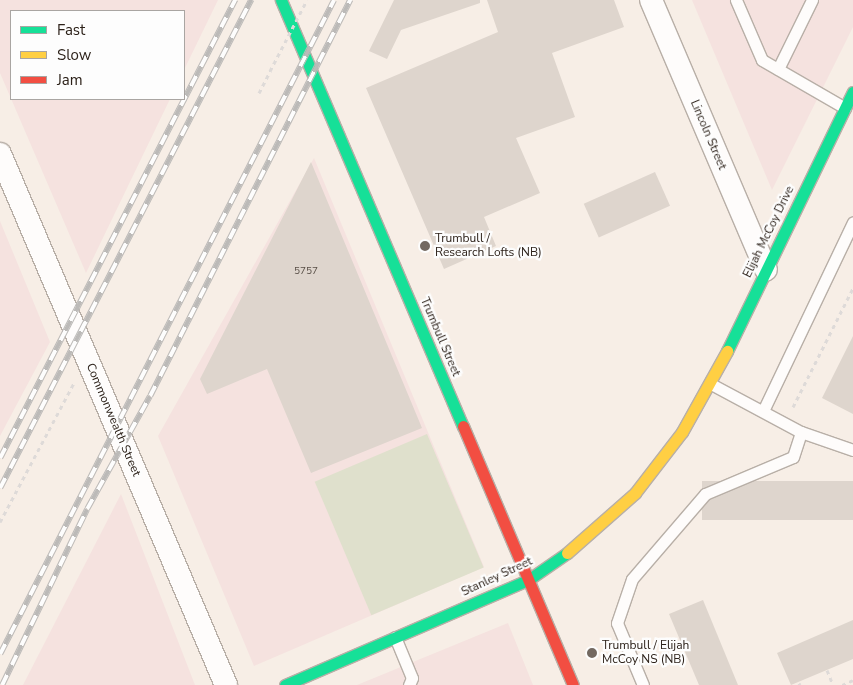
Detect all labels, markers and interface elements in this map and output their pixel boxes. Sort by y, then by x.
legend [10,10,185,100]
text: Fast [57,20,85,40]
text: Slow [57,45,91,65]
text: Jam [57,70,83,90]
street label: Lincoln Street [687,98,729,172]
street label: Elijah McCoy Drive [741,184,797,280]
place label: Trumbull / Research Lofts (NB) [435,232,542,260]
marker: Trumbull / Research Lofts (NB) [419,240,431,252]
house number: 5757 [294,266,318,278]
street label: Trumbull Street [417,295,463,379]
street label: Commonwealth Street [83,361,143,479]
street label: Stanley Street [459,554,535,600]
place label: Trumbull / Elijah McCoy NS (NB) [602,639,689,667]
marker: Trumbull / Elijah McCoy NS (NB) [586,647,598,659]

